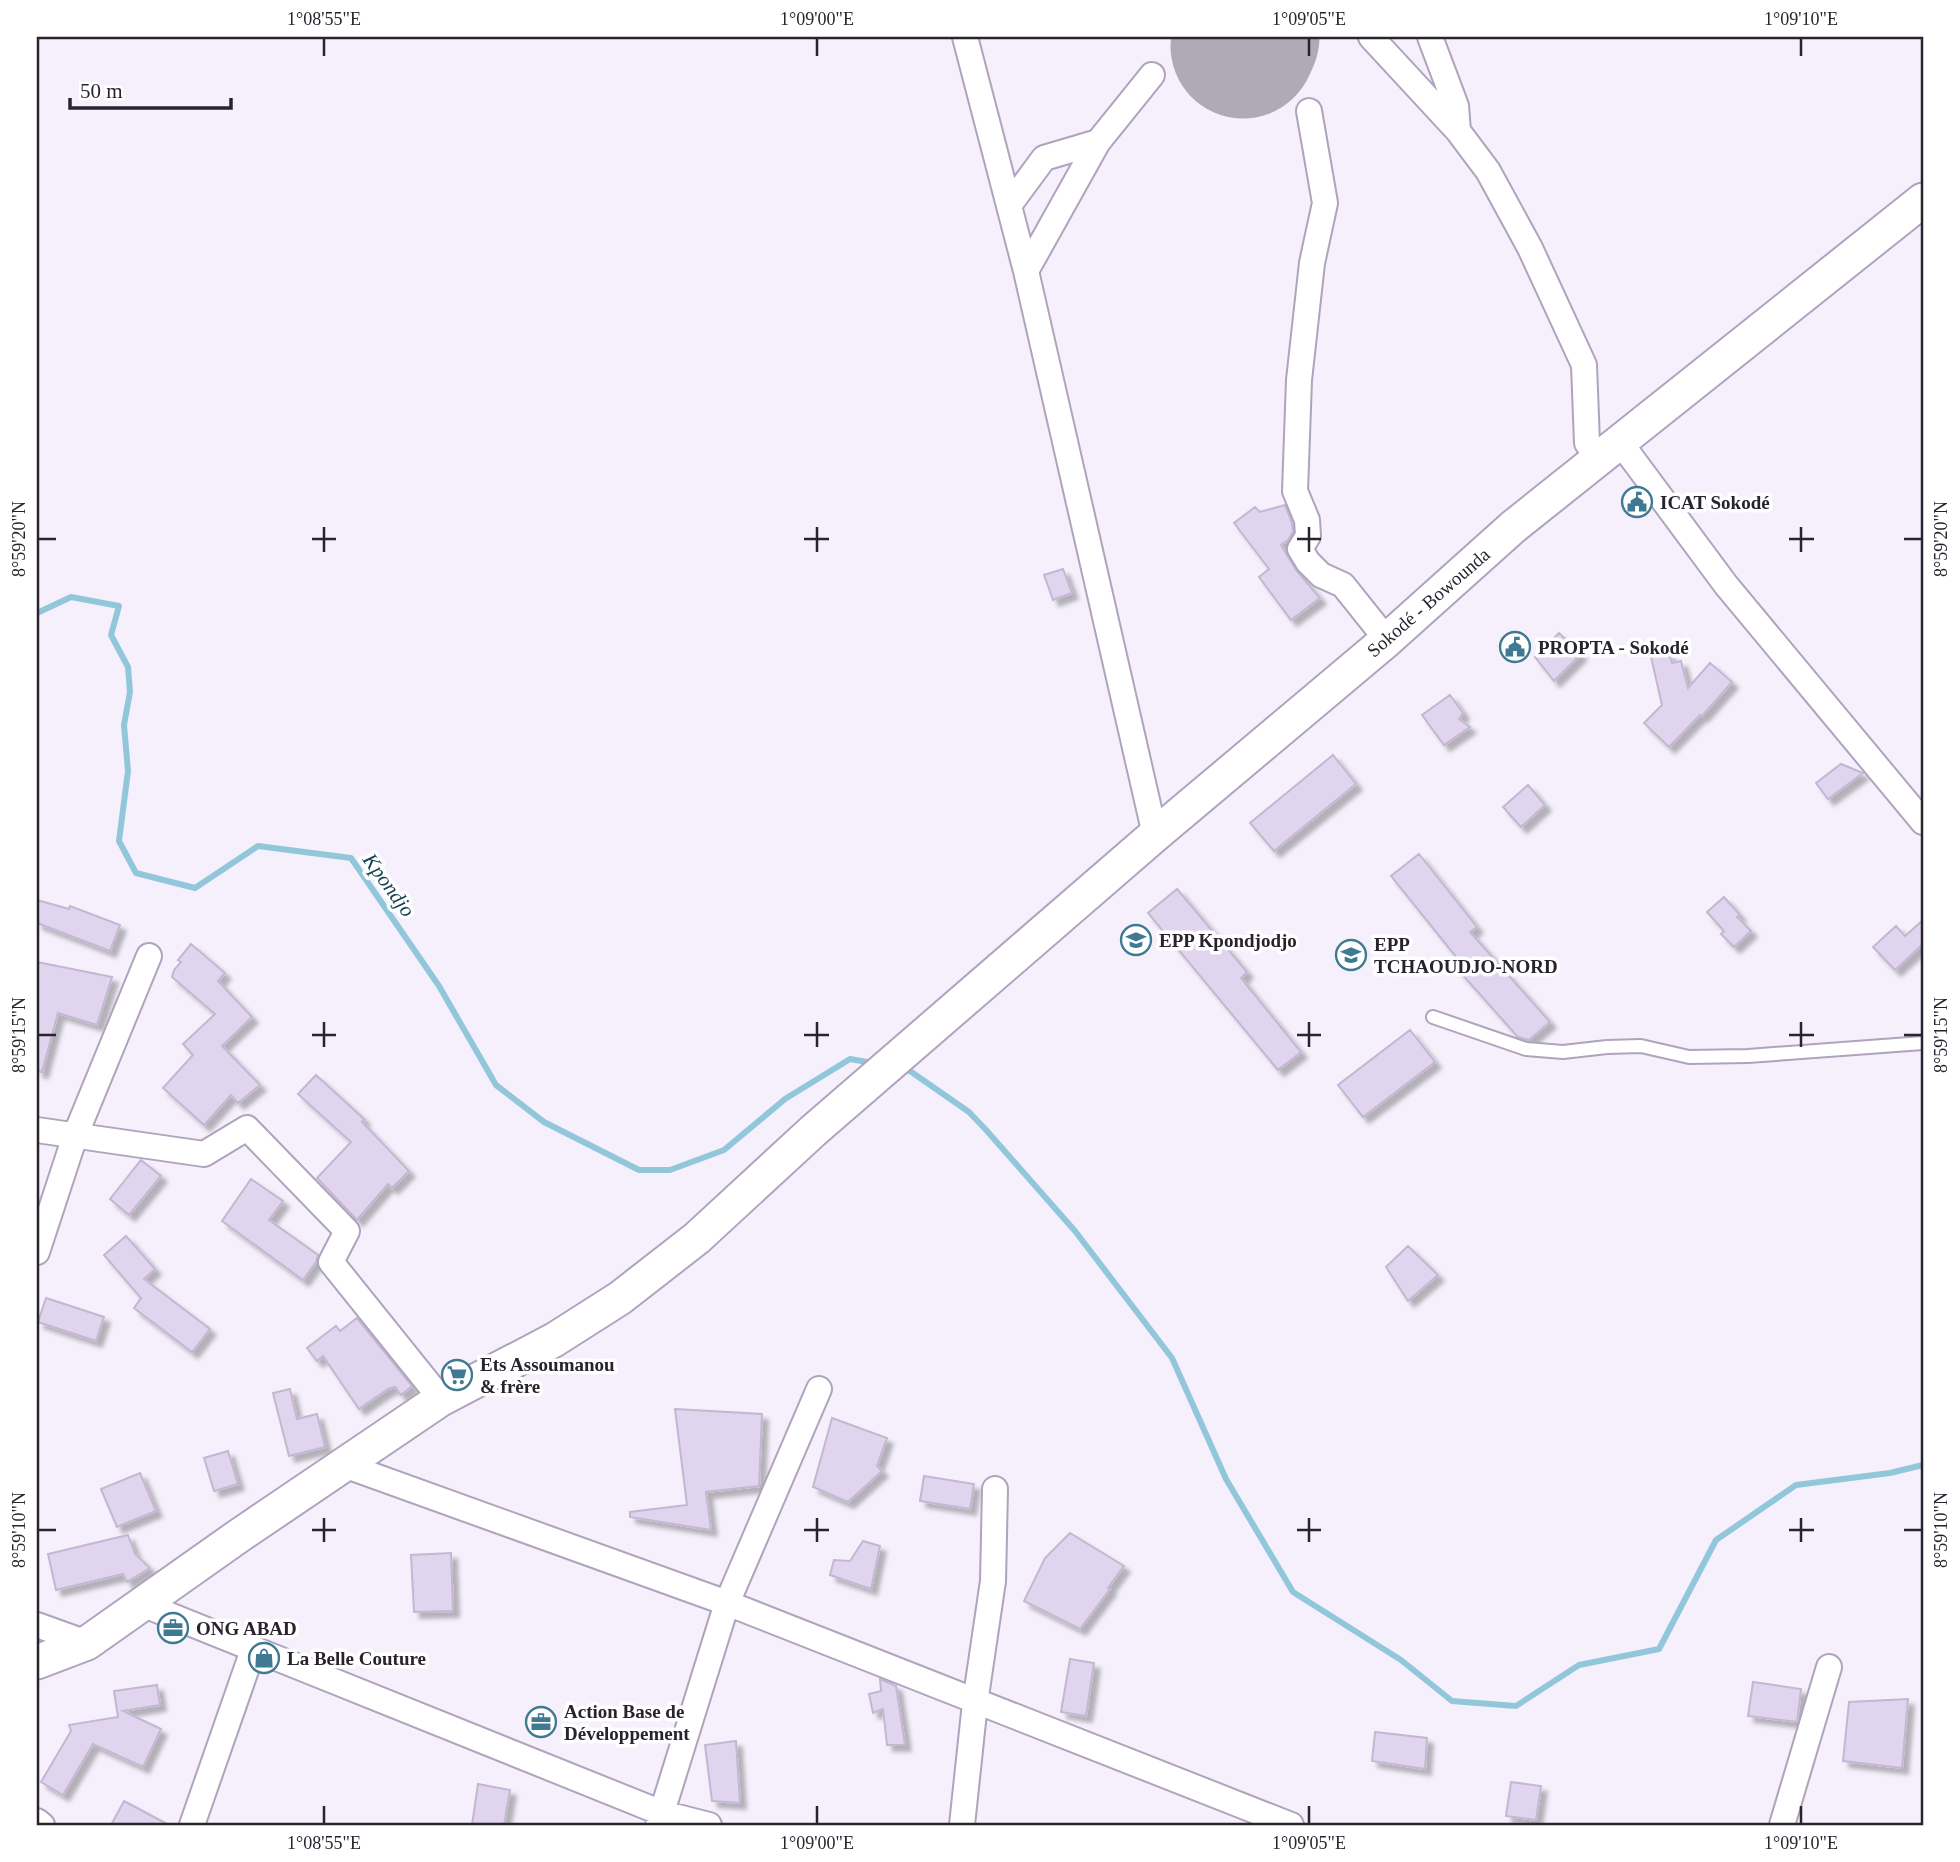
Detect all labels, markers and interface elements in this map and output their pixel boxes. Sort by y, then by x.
text: 1°08'55"E [287,9,361,29]
text: 1°09'00"E [780,9,854,29]
text: 1°09'05"E [1272,9,1346,29]
text: 1°09'10"E [1764,9,1838,29]
scale bar [70,66,231,110]
text: 50 m [80,79,123,103]
public building icon: ICAT Sokodé [1620,485,1654,519]
place label: ICAT Sokodé [1660,492,1770,513]
text: 8°59'20"N [9,501,29,577]
text: 8°59'20"N [1931,501,1951,577]
street label: Sokodé - Bowounda [1363,543,1494,661]
public building icon: PROPTA - Sokodé [1498,630,1532,664]
place label: PROPTA - Sokodé [1538,637,1689,658]
water label: Kpondjo [357,848,420,921]
school or university icon: EPP Kpondjodjo [1119,923,1153,957]
place label: EPP Kpondjodjo [1159,930,1297,951]
place label: EPP TCHAOUDJO-NORD [1374,934,1558,977]
school or university icon: EPP TCHAOUDJO-NORD [1334,938,1368,972]
text: 8°59'15"N [9,997,29,1073]
text: 8°59'15"N [1931,997,1951,1073]
place label: Ets Assoumanou & frère [480,1354,615,1397]
supermarket icon: Ets Assoumanou & frère [440,1358,474,1392]
text: 8°59'10"N [9,1492,29,1568]
text: 8°59'10"N [1931,1492,1951,1568]
office icon: ONG ABAD [156,1611,190,1645]
place label: ONG ABAD [196,1618,297,1639]
shop icon: La Belle Couture [247,1641,281,1675]
place label: La Belle Couture [287,1648,426,1669]
place label: Action Base de Développement [564,1701,690,1744]
office icon: Action Base de Développement [524,1705,558,1739]
text: 1°08'55"E [287,1833,361,1853]
text: 1°09'00"E [780,1833,854,1853]
text: 1°09'05"E [1272,1833,1346,1853]
text: 1°09'10"E [1764,1833,1838,1853]

